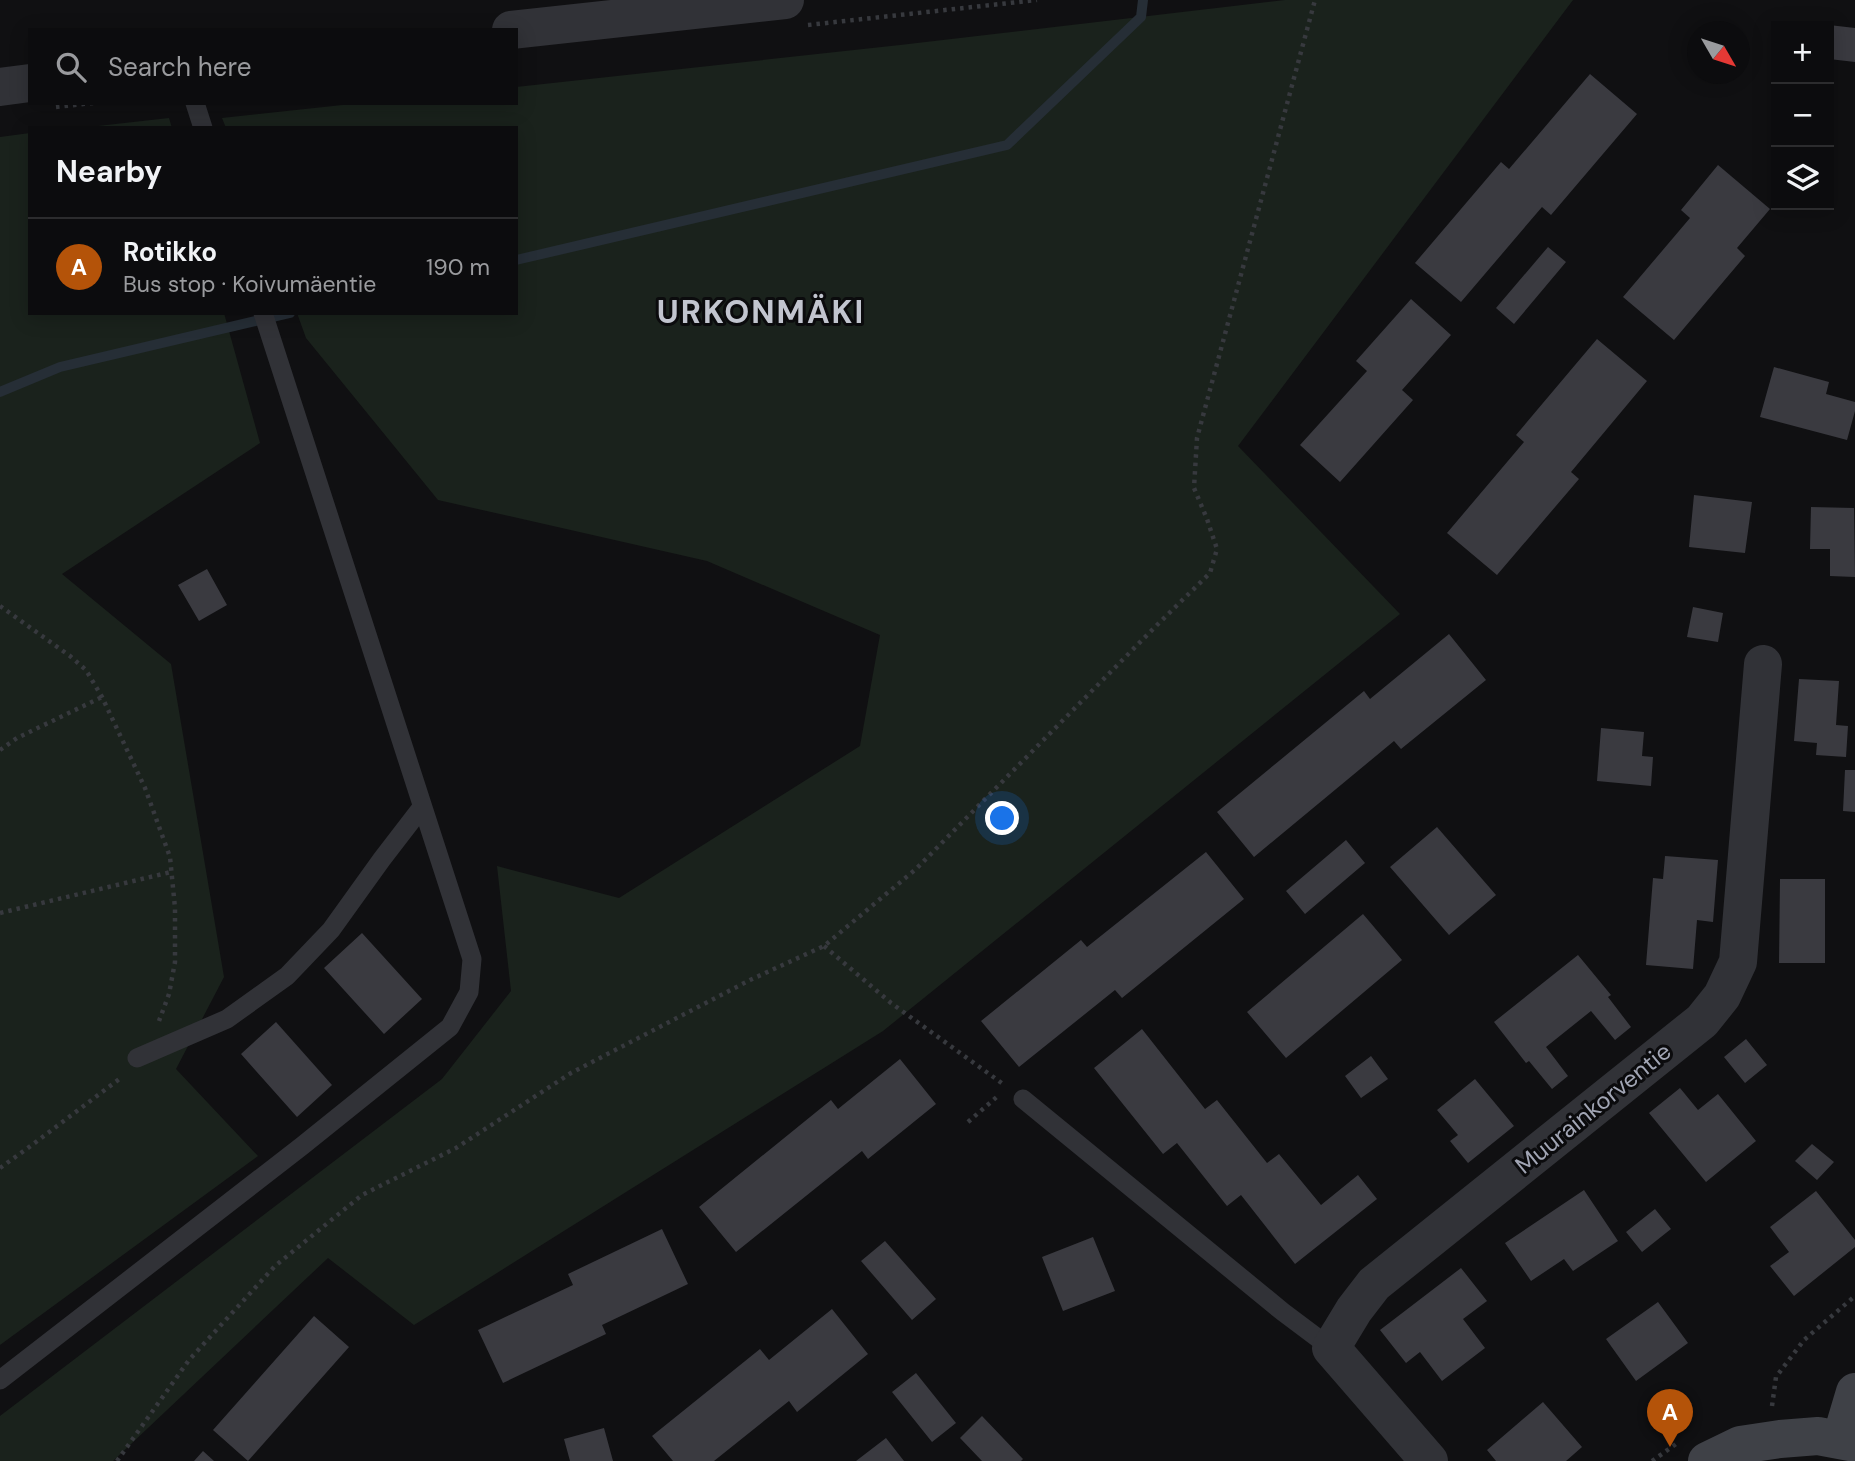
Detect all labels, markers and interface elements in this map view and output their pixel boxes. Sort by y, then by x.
north arrow [1687,21,1750,84]
map controls [1771,21,1834,210]
button: + [1771,21,1834,84]
search box [28,28,518,105]
icon: search [52,48,90,86]
text: Search here [108,50,251,84]
button: − [1771,84,1834,147]
button: layers [1771,147,1834,210]
text: Nearby [56,152,162,191]
text: Rotikko [123,235,217,269]
text: A [71,252,87,282]
text: 190 m [426,252,490,282]
text: Bus stop · Koivumäentie [123,269,376,299]
district label: URKONMÄKI [657,291,865,333]
your location [985,801,1019,835]
street label: Muurainkorventie [1509,1036,1677,1180]
pin: A [1647,1389,1693,1447]

